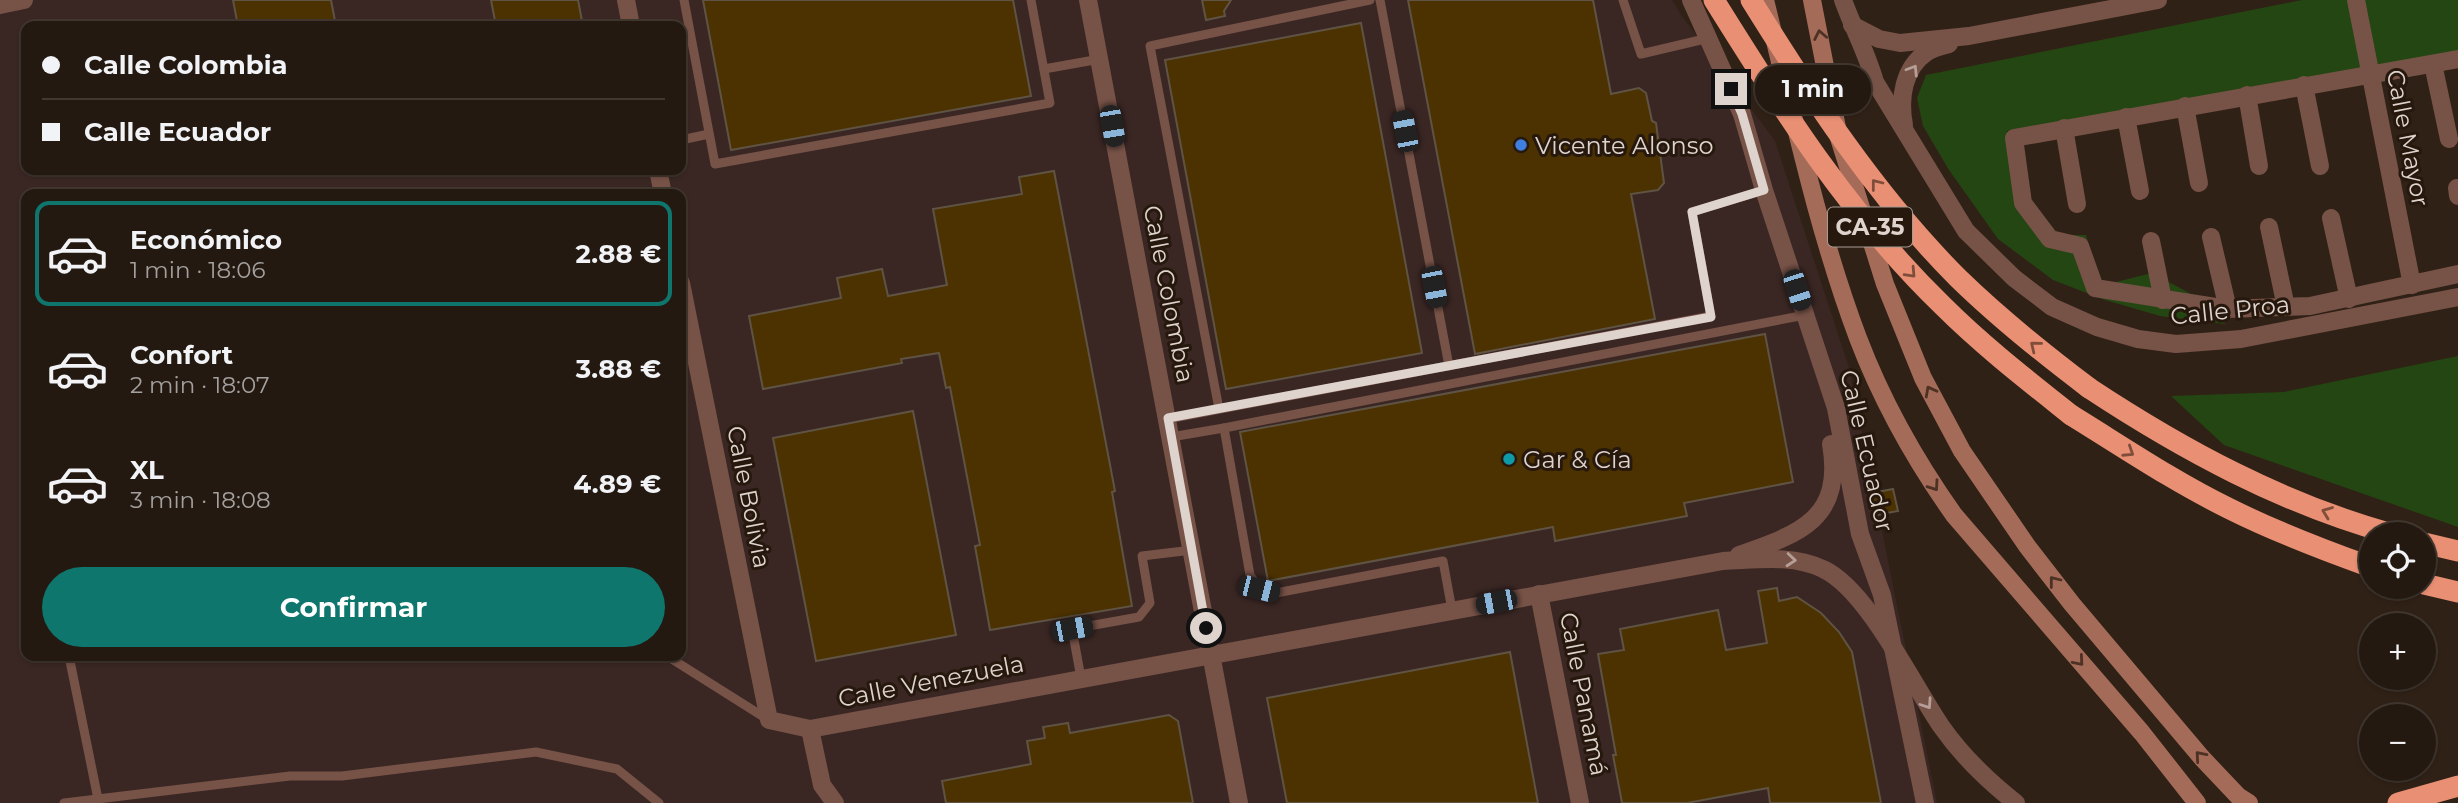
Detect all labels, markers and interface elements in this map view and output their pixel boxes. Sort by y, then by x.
one-way arrow [1813,29,1828,41]
text: Calle Colombia [84,49,288,81]
callout: 1 min [1756,64,1871,114]
one-way arrow [1904,65,1917,78]
street label: Calle Mayor [2381,67,2435,209]
route end [1715,73,1747,105]
text: 1 min [1782,75,1844,103]
car [1099,103,1126,149]
car [1391,108,1420,154]
text: Calle Ecuador [84,116,271,148]
place label: Vicente Alonso [1535,131,1714,160]
marker: Vicente Alonso [1513,137,1529,153]
one-way arrow [1872,179,1885,192]
street label: Calle Colombia [1138,203,1200,385]
road number: CA-35 [1828,208,1912,246]
icon: car [46,222,109,285]
text: Económico [130,224,282,256]
text: 2.88 € [576,238,661,270]
text: 1 min · 18:06 [130,256,265,284]
car [1420,264,1449,310]
one-way arrow [1903,265,1915,278]
car [1781,267,1814,313]
street label: Calle Proa [2169,289,2291,331]
icon: car [46,337,109,400]
text: Confort [130,339,233,371]
one-way arrow [2031,342,2043,355]
text: 3.88 € [576,353,661,385]
street label: Calle Ecuador [1834,367,1900,535]
text: 2 min · 18:07 [130,371,270,399]
one-way arrow [1924,386,1938,398]
street label: Calle Bolivia [721,423,777,571]
one-way arrow [2121,443,2134,456]
place label: Gar & Cía [1523,445,1632,474]
marker: Gar & Cía [1501,451,1517,467]
icon: car [46,452,109,515]
text: XL [130,454,164,486]
text: 4.89 € [573,468,661,500]
one-way arrow [1926,478,1938,491]
text: 3 min · 18:08 [130,486,271,514]
one-way arrow [2321,506,2333,520]
map controls [2359,522,2436,781]
button: locate [2359,522,2436,599]
one-way arrow [1786,552,1797,567]
button: Confirmar [42,567,665,647]
car [1237,574,1282,604]
one-way arrow [2050,576,2063,589]
car [1474,588,1519,616]
street label: Calle Panamá [1554,610,1614,778]
route start [1190,612,1222,644]
button: + [2359,613,2436,690]
car [1050,615,1095,643]
street label: Calle Venezuela [836,649,1026,713]
one-way arrow [2071,653,2084,666]
one-way arrow [1918,696,1931,709]
button: − [2359,704,2436,781]
one-way arrow [2196,751,2208,764]

